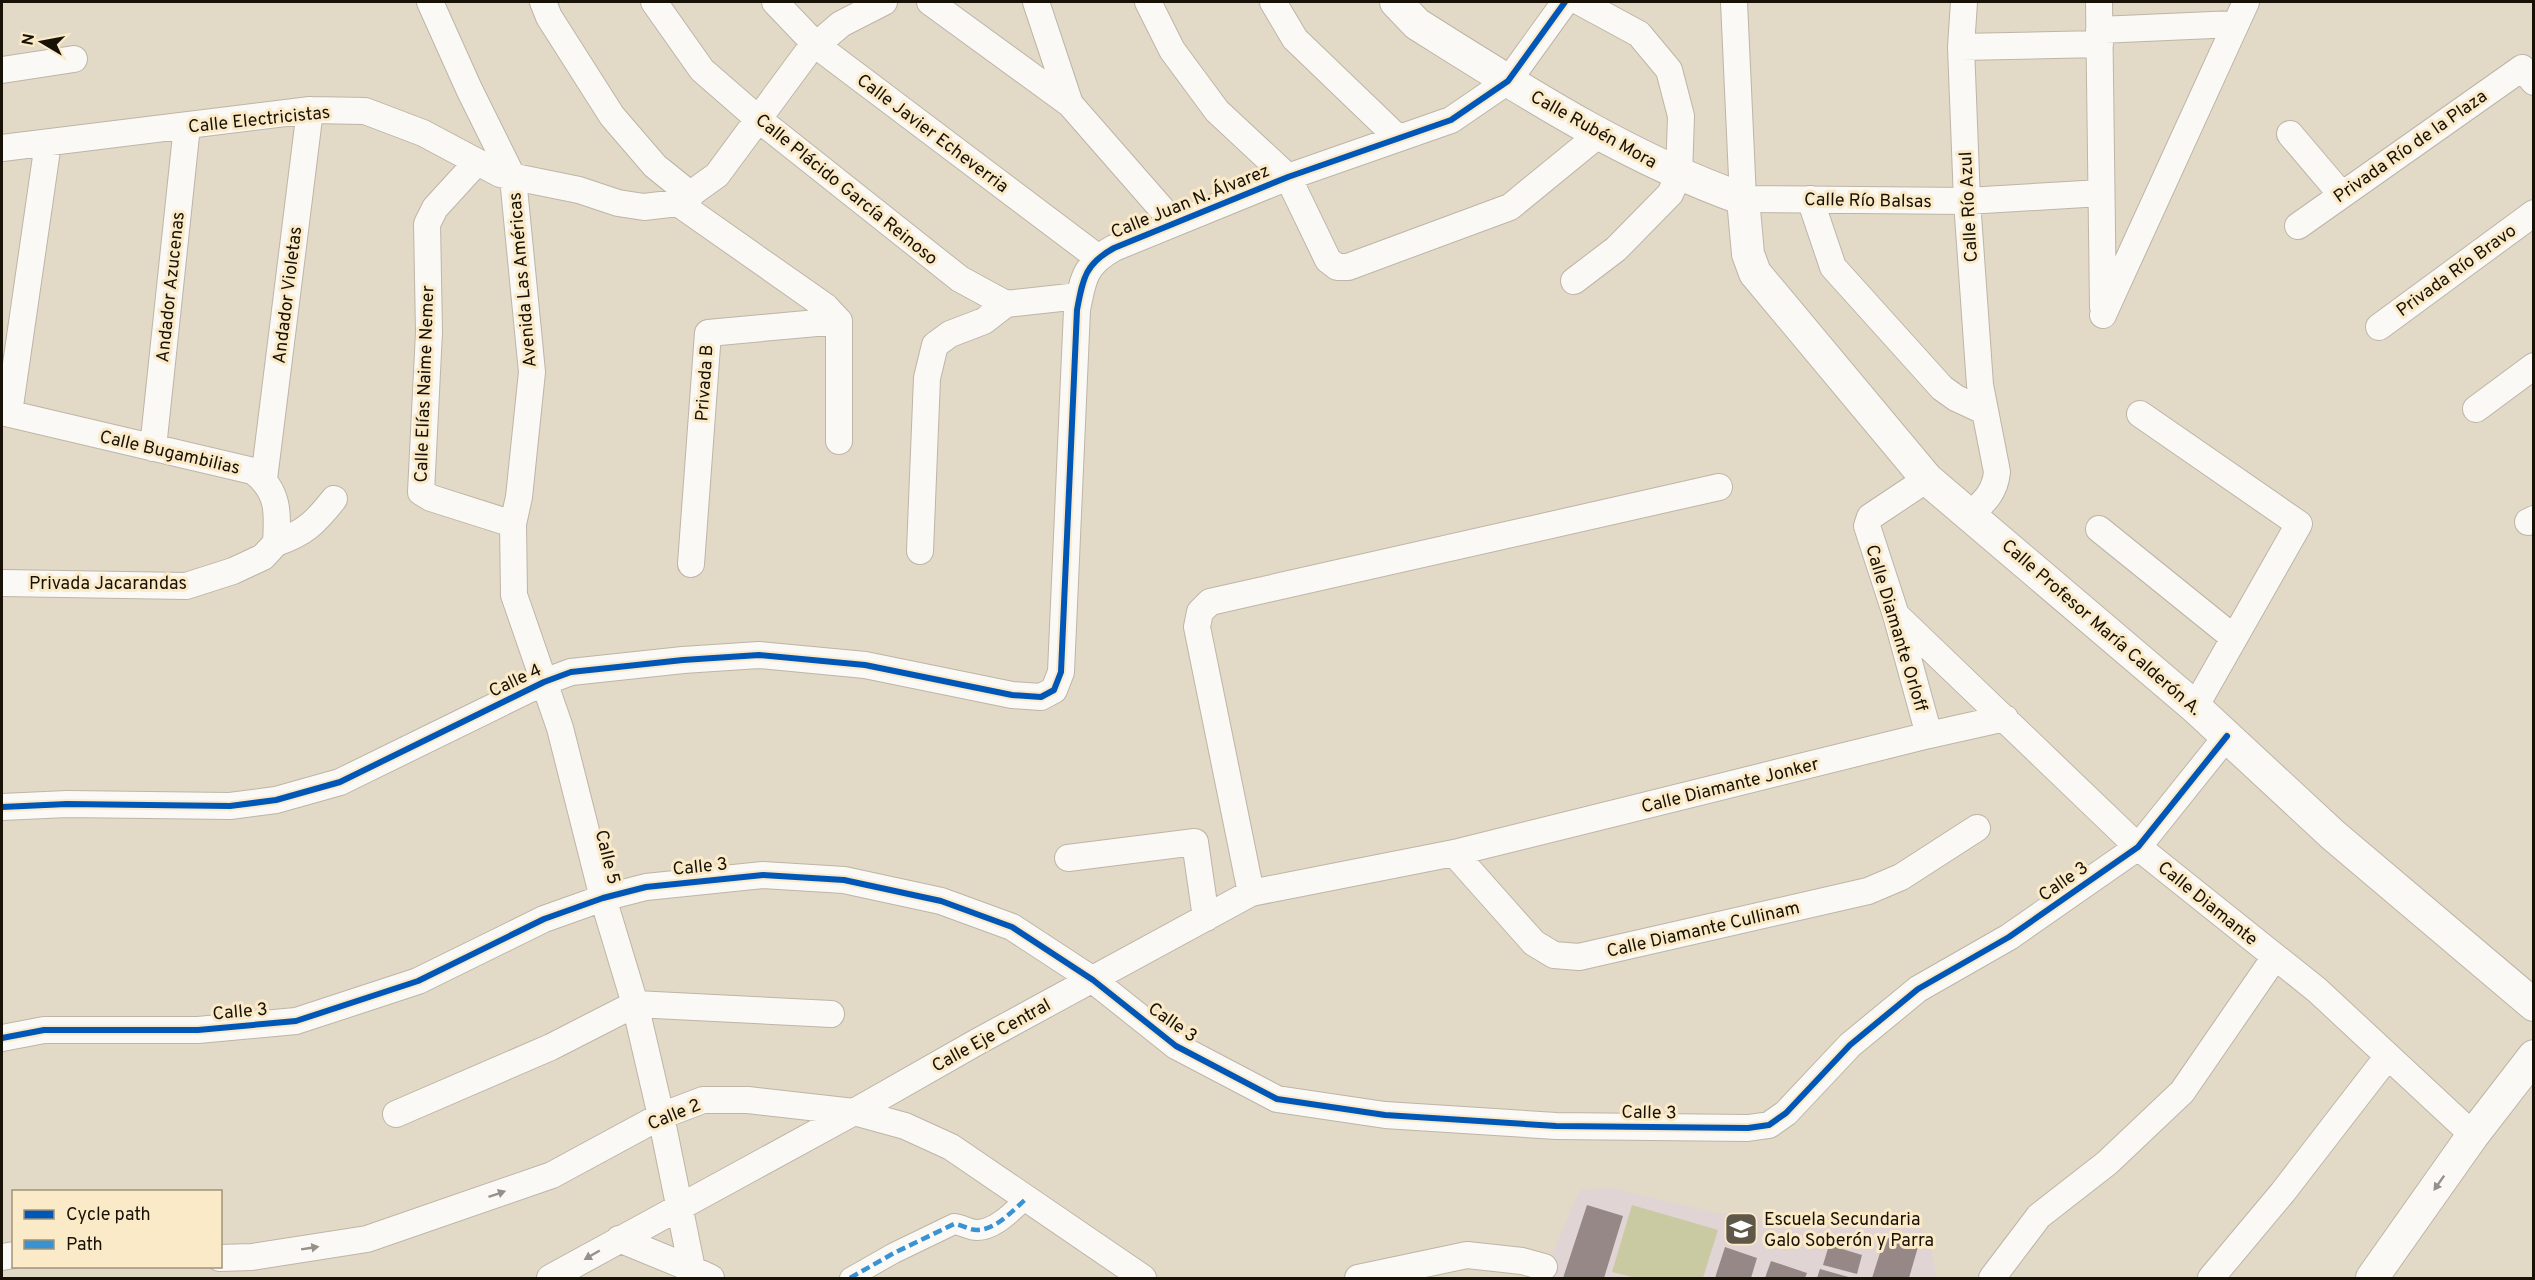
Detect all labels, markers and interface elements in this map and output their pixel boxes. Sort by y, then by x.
north arrow [12,12,72,72]
text: N [18,32,40,47]
street label: Calle Javier Echeverria [852,70,1013,199]
street label: Privada Río de la Plaza [2329,85,2492,209]
street label: Calle Rubén Mora [1526,86,1661,175]
street label: Calle Electricistas [187,102,331,139]
street label: Calle Plácido García Reinoso [750,109,942,271]
street label: Calle Río Azul [1955,151,1984,263]
street label: Calle Juan N. Álvarez [1107,158,1273,245]
street label: Calle Río Balsas [1804,189,1932,214]
street label: Avenida Las Américas [504,191,543,369]
street label: Andador Azucenas [152,211,191,364]
street label: Privada Río Bravo [2392,220,2522,323]
street label: Andador Violetas [269,225,308,365]
street label: Calle Elías Naime Nemer [411,285,440,483]
street label: Privada B [691,344,720,422]
street label: Calle Bugambilias [97,426,242,481]
street label: Calle Profesor María Calderón A. [1996,535,2206,721]
street label: Calle Diamante Orloff [1859,542,1932,715]
street label: Privada Jacarandas [29,573,187,596]
street label: Calle 4 [486,659,546,704]
street label: Calle Diamante Jonker [1639,753,1822,820]
street label: Calle 5 [589,828,624,887]
street label: Calle 3 [671,853,729,882]
street label: Calle 3 [2035,857,2093,908]
street label: Calle Diamante [2152,857,2262,952]
street label: Calle Diamante Cullinam [1605,897,1802,964]
street label: Calle Eje Central [928,994,1055,1078]
street label: Calle 3 [1143,998,1201,1049]
street label: Calle 3 [212,999,269,1026]
street label: Calle 2 [645,1094,705,1136]
street label: Calle 3 [1621,1102,1677,1125]
one-way arrow [2434,1175,2445,1191]
one-way arrow [488,1188,506,1198]
legend [12,1190,222,1268]
text: Cycle path [66,1204,151,1227]
place label: Escuela Secundaria Galo Soberón y Parra [1764,1209,1934,1253]
school or university icon: Escuela Secundaria Galo Soberón y Parra [1723,1211,1759,1247]
text: Path [66,1234,103,1257]
one-way arrow [301,1243,320,1252]
one-way arrow [583,1250,600,1260]

